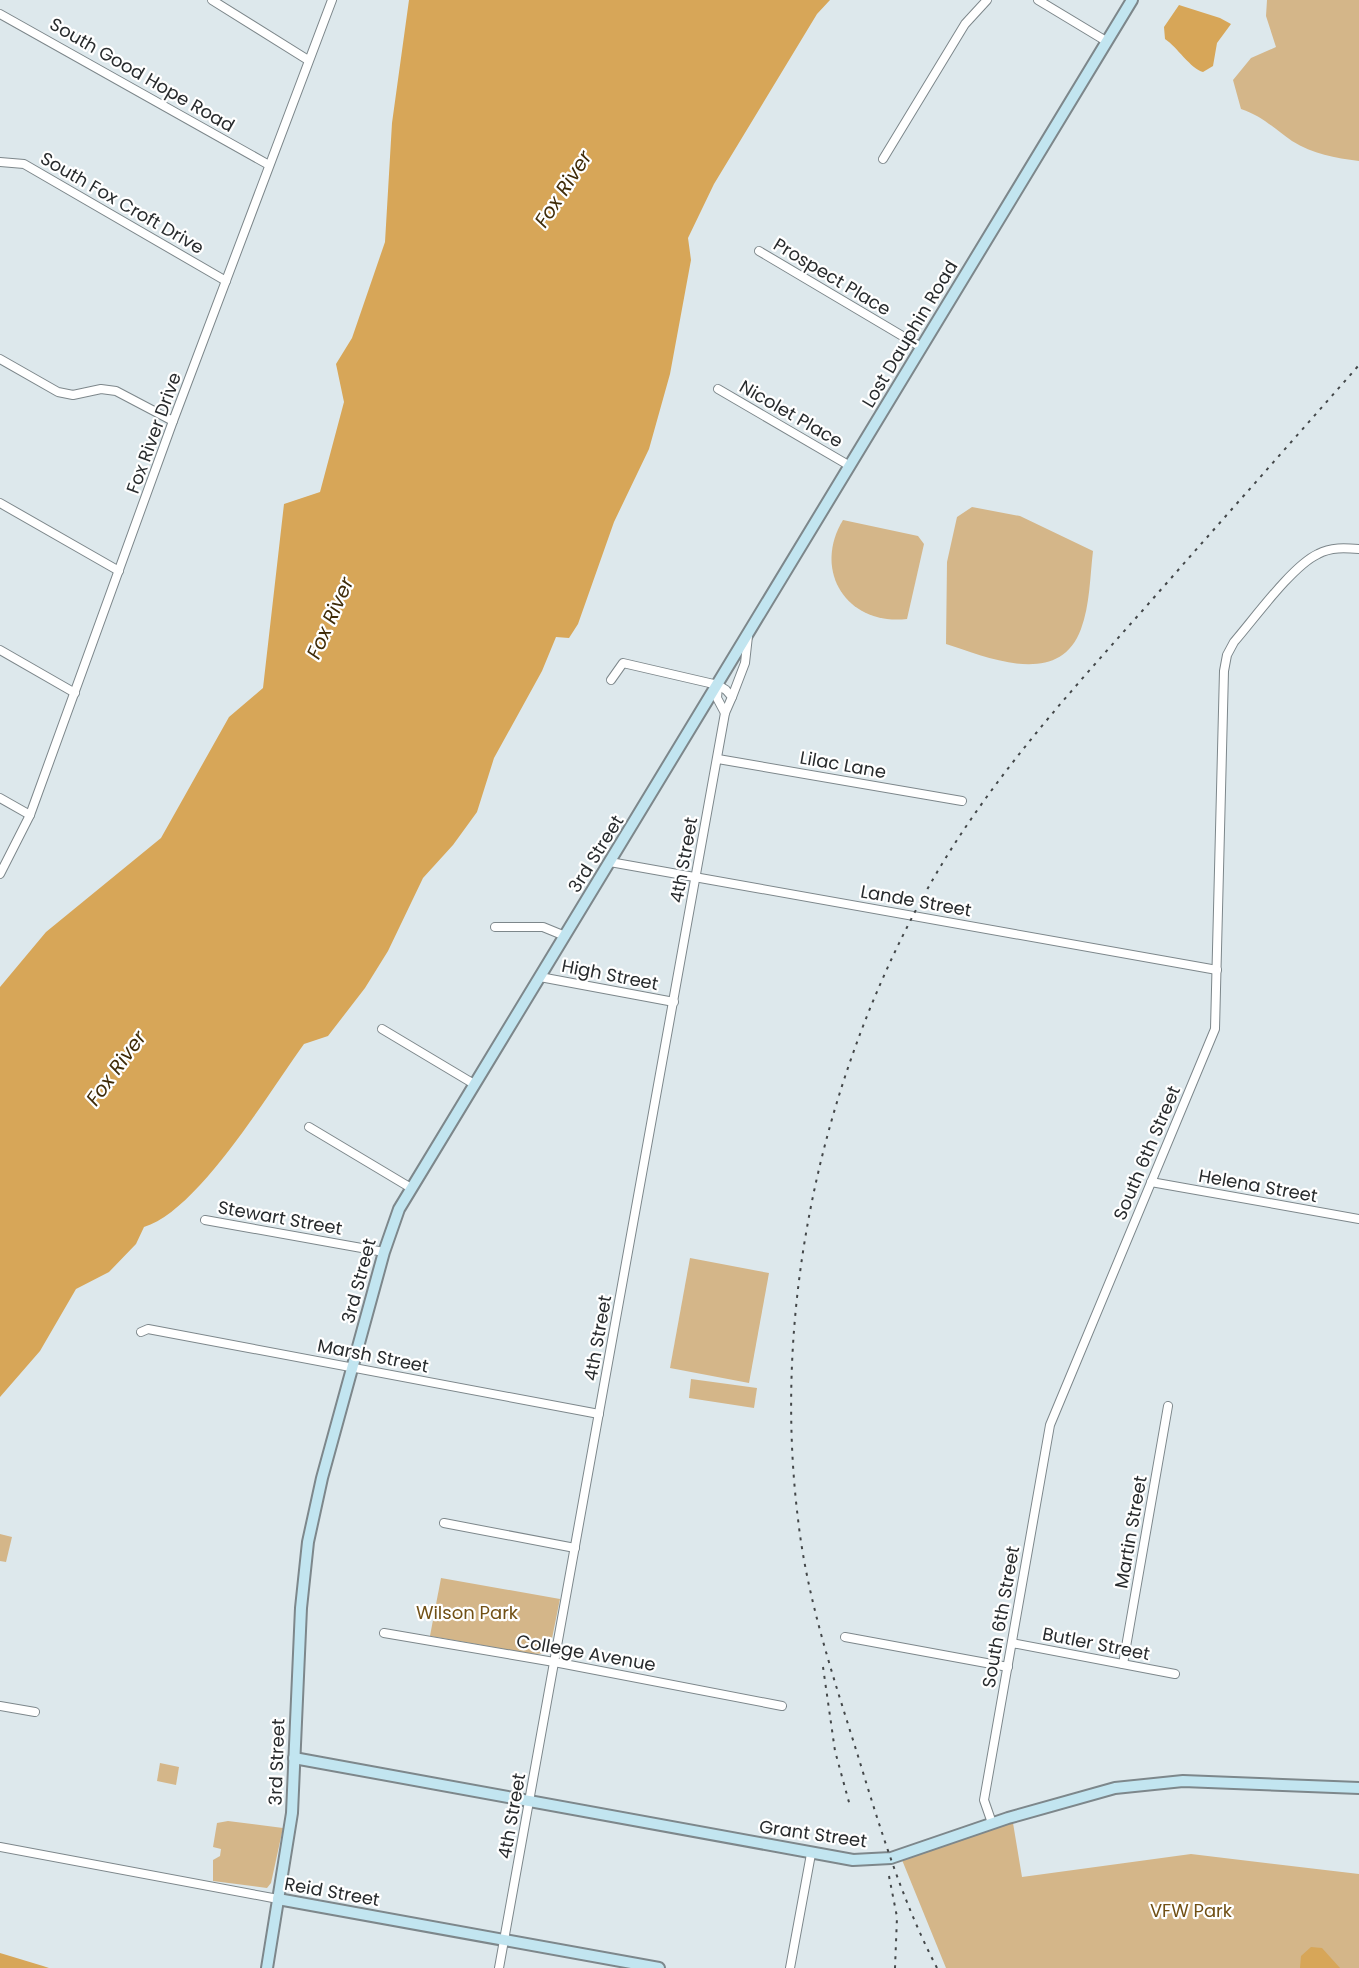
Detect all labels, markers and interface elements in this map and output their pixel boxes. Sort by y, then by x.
street label: South Good Hope Road [45,11,239,138]
street label: South Fox Croft Drive [36,145,209,260]
water label: Fox River [528,145,599,233]
street label: Prospect Place [769,232,896,321]
street label: Lost Dauphin Road [856,255,963,412]
street label: Fox River Drive [120,369,187,497]
street label: Nicolet Place [735,374,848,453]
water label: Fox River [300,572,361,663]
street label: Lilac Lane [798,745,888,784]
street label: 3rd Street [562,810,629,897]
street label: 4th Street [664,815,703,905]
street label: Lande Street [859,878,974,923]
street label: High Street [560,953,661,996]
water label: Fox River [79,1024,153,1111]
street label: South 6th Street [1107,1082,1186,1224]
street label: Helena Street [1197,1163,1320,1208]
street label: Stewart Street [216,1194,344,1241]
street label: 3rd Street [335,1236,382,1326]
street label: 4th Street [578,1293,617,1383]
street label: Marsh Street [315,1332,431,1379]
street label: Martin Street [1108,1473,1153,1590]
street label: South 6th Street [976,1544,1025,1690]
park label: Wilson Park [416,1600,519,1625]
street label: Butler Street [1040,1621,1152,1666]
street label: College Avenue [514,1628,658,1677]
street label: 3rd Street [262,1718,291,1806]
street label: 4th Street [492,1771,531,1861]
street label: Grant Street [758,1814,869,1853]
street label: Reid Street [283,1871,382,1912]
park label: VFW Park [1150,1898,1233,1923]

